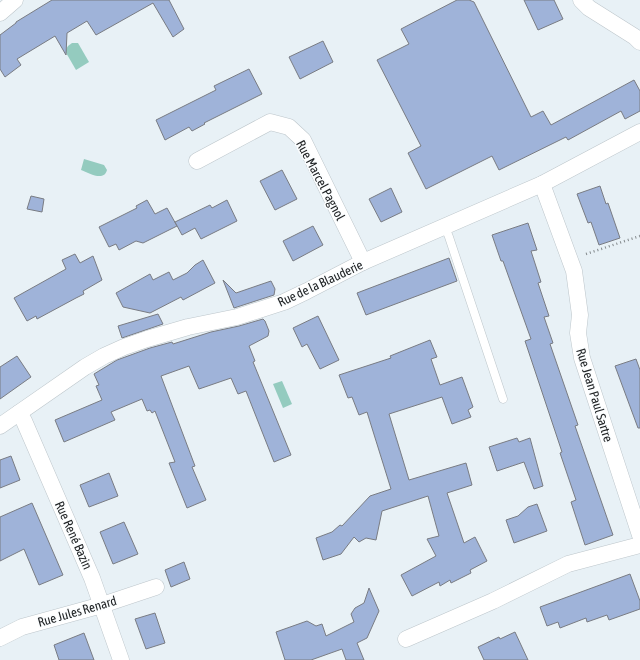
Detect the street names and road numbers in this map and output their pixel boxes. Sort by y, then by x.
street label: Rue Marcel Pagnol [293,138,348,223]
street label: Rue de la Blauderie [275,257,365,310]
street label: Rue Jean Paul Sartre [573,347,616,444]
street label: Rue René Bazin [52,499,95,572]
street label: Rue Jules Renard [36,593,118,630]

